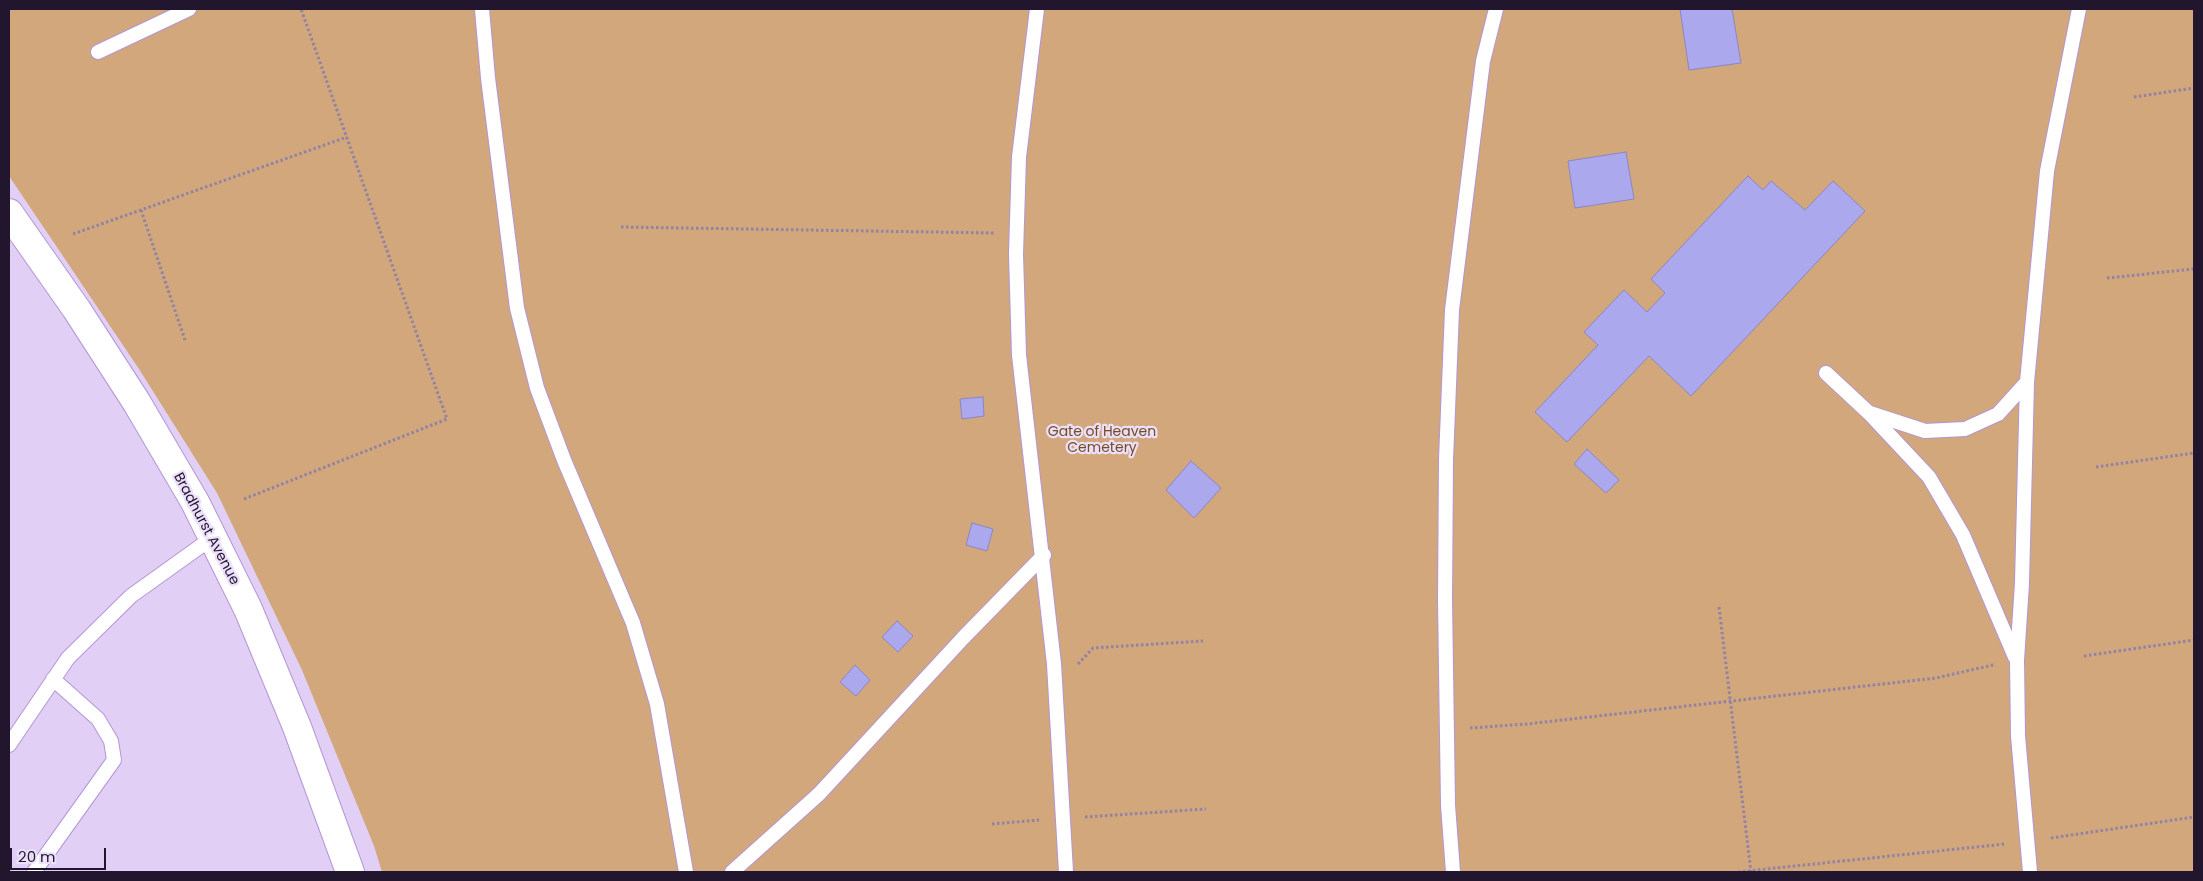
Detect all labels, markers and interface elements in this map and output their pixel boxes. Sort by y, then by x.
park label: Gate of Heaven Cemetery [1048,424,1156,457]
street label: Bradhurst Avenue [169,470,243,588]
scale bar [12,838,109,870]
text: 20 m [18,846,56,867]

